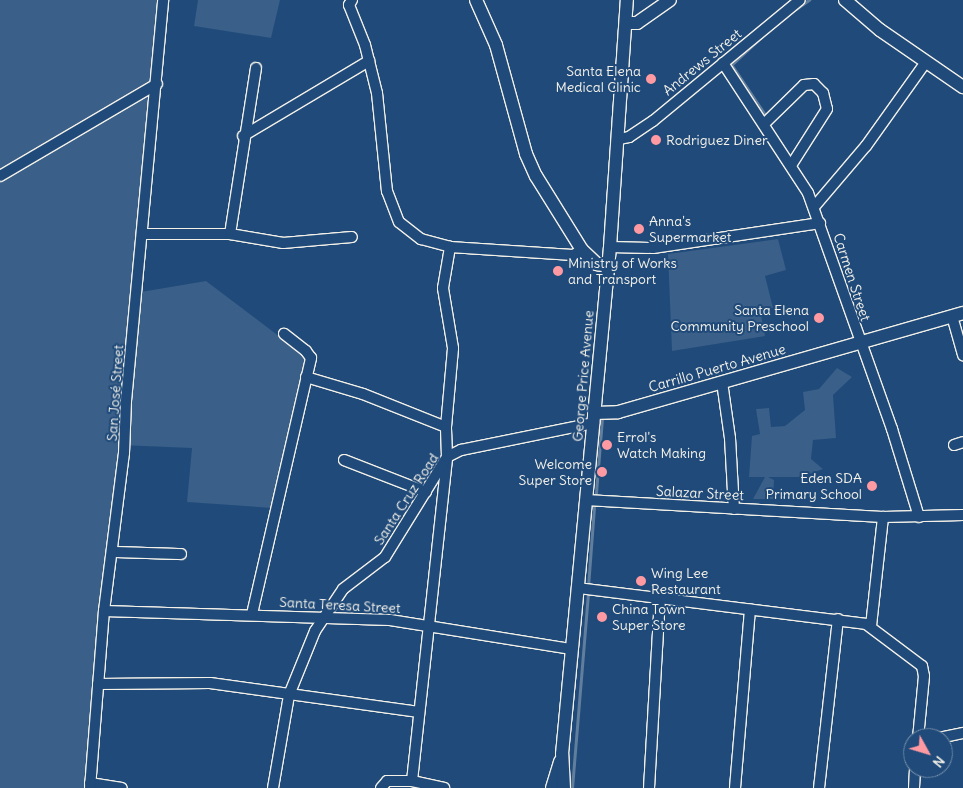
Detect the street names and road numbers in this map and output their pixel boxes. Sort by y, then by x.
street label: Andrews Street [659,25,745,99]
street label: Carmen Street [830,231,874,323]
street label: George Price Avenue [569,310,597,442]
street label: Carrillo Puerto Avenue [647,340,787,396]
street label: San José Street [103,344,127,442]
street label: Santa Cruz Road [370,450,442,548]
street label: Salazar Street [656,482,744,504]
street label: Santa Teresa Street [279,593,401,617]

